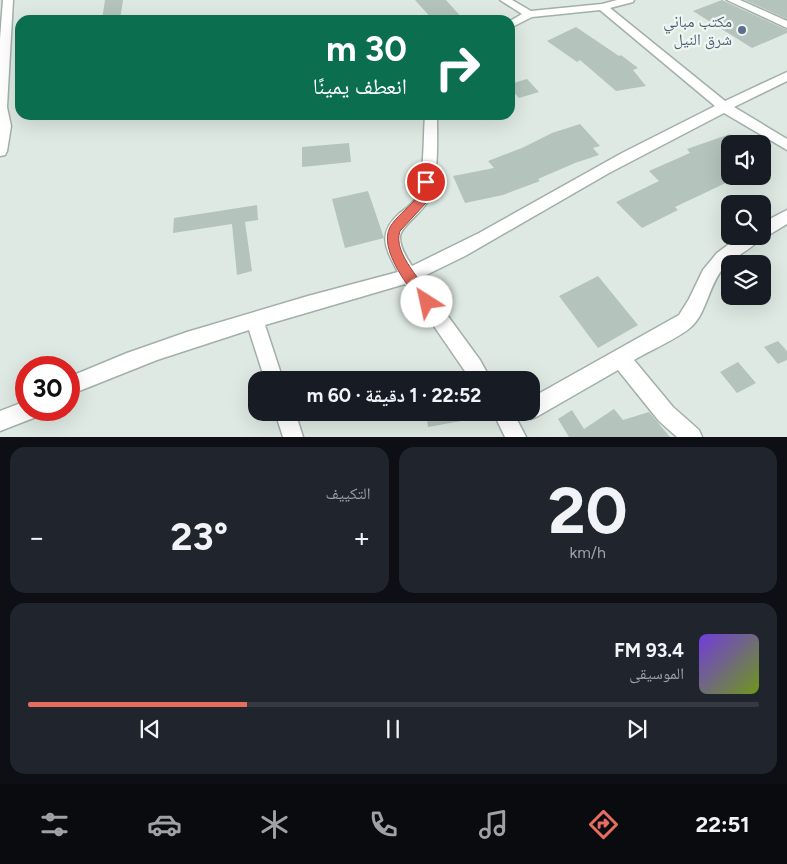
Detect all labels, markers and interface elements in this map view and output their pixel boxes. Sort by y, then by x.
place label: مكتب مباني شرق النيل [663,12,732,50]
marker: مكتب مباني شرق النيل [736,24,748,36]
text: 30 m [326,28,407,70]
icon: right [425,35,490,100]
text: انعطف يمينًا [313,73,407,100]
map controls [721,135,771,305]
button: sound [721,135,771,185]
pin [405,161,447,203]
icon: arrive [412,168,440,196]
button: search [721,195,771,245]
button: layers [721,255,771,305]
position arrow [400,275,452,327]
speed limit sign: 30 [15,356,80,421]
text: 22:52 · 1 دقيقة · 60 m [307,384,481,407]
text: 20 [548,471,628,549]
text: التكييف [326,484,371,503]
text: 23° [171,514,228,560]
text: − [28,520,45,554]
text: + [353,520,371,554]
text: km/h [569,543,606,562]
text: 93.4 FM [614,639,684,662]
text: الموسيقى [629,664,684,683]
icon: previous [136,715,164,743]
icon: pause [379,715,407,743]
icon: next [623,715,651,743]
icon: filters [37,807,72,842]
icon: car [147,807,182,842]
icon: climate [257,807,292,842]
icon: phone [366,807,401,842]
icon: music [476,807,511,842]
icon: directions [586,807,621,842]
text: 22:51 [695,811,750,838]

